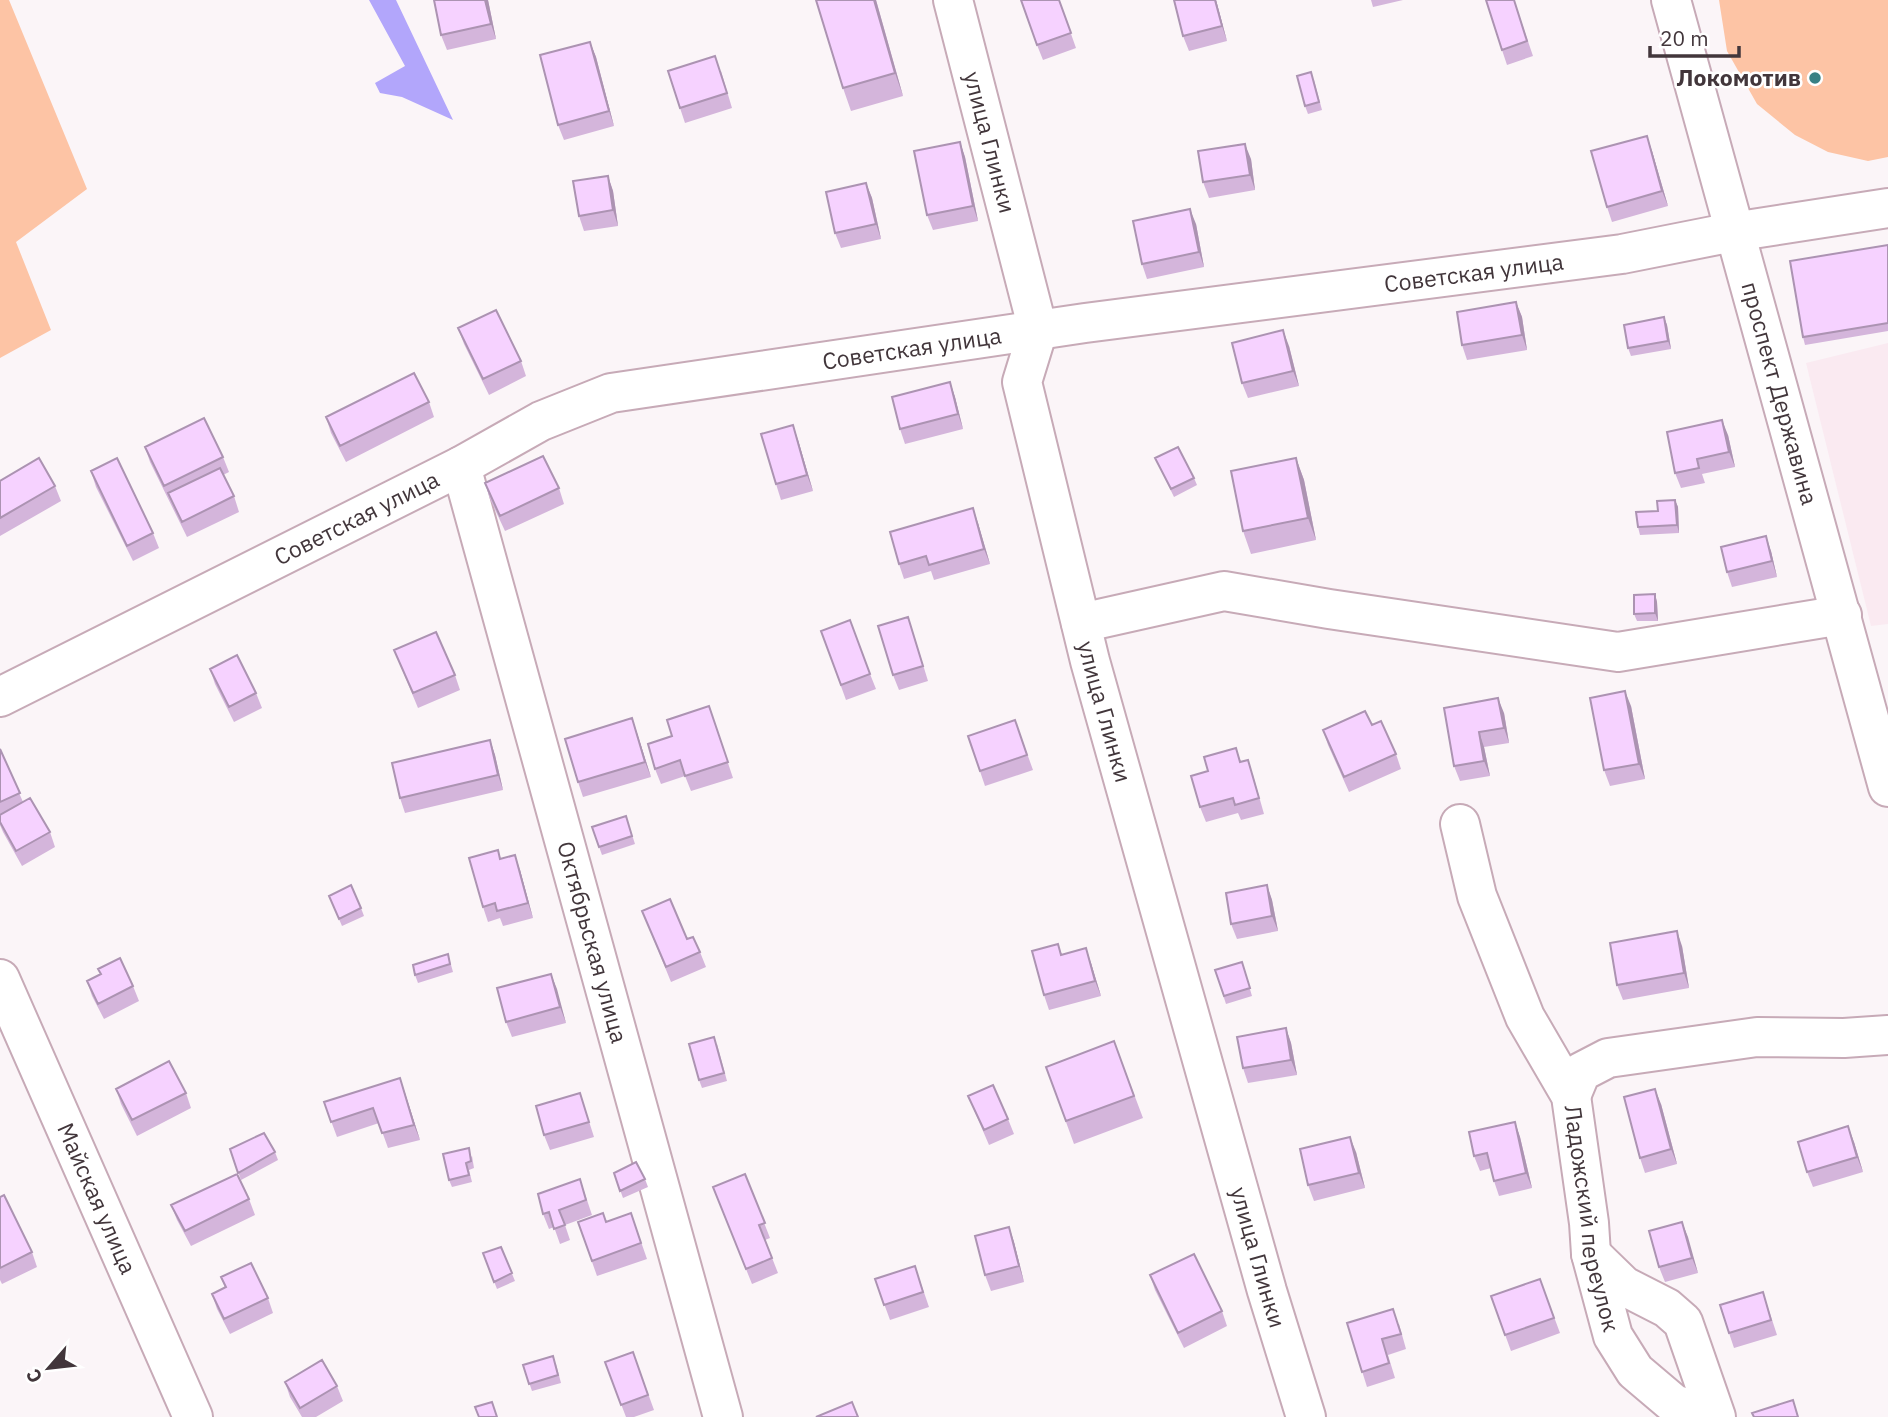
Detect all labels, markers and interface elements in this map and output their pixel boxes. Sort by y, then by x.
scale bar [1650,14,1739,58]
text: 20 m [1660,24,1709,52]
place label: Локомотив [1677,62,1801,92]
street label: улица Глинки [958,68,1023,216]
marker: Локомотив [1807,70,1823,86]
street label: Советская улица [1382,246,1565,298]
street label: проспект Державина [1735,278,1825,508]
street label: Советская улица [820,320,1003,376]
street label: Советская улица [269,463,444,571]
street label: улица Глинки [1072,638,1139,785]
street label: Октябрьская улица [551,838,635,1046]
street label: Ладожский переулок [1558,1103,1627,1335]
street label: Майская улица [51,1118,144,1279]
street label: улица Глинки [1224,1183,1293,1331]
north arrow [14,1333,84,1403]
text: С [20,1365,47,1387]

